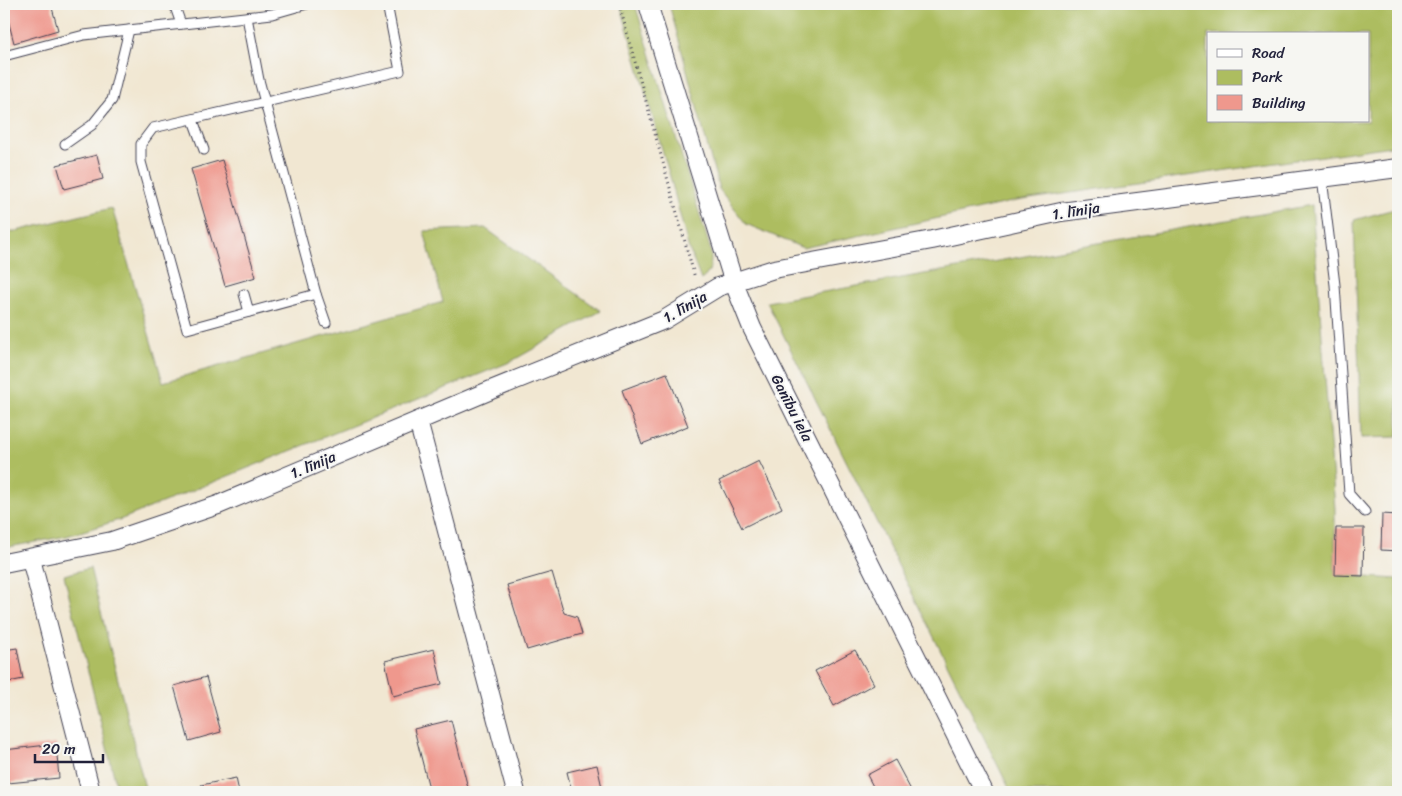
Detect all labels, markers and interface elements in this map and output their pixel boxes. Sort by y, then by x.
legend [1207,32,1370,122]
text: Road [1252,40,1285,66]
text: Park [1252,64,1283,90]
text: Building [1252,90,1306,116]
street label: 1. līnija [1051,194,1102,228]
street label: 1. līnija [658,284,712,330]
street label: Ganību iela [764,370,820,447]
street label: 1. līnija [286,444,340,486]
scale bar [35,731,102,763]
text: 20 m [42,736,76,762]

